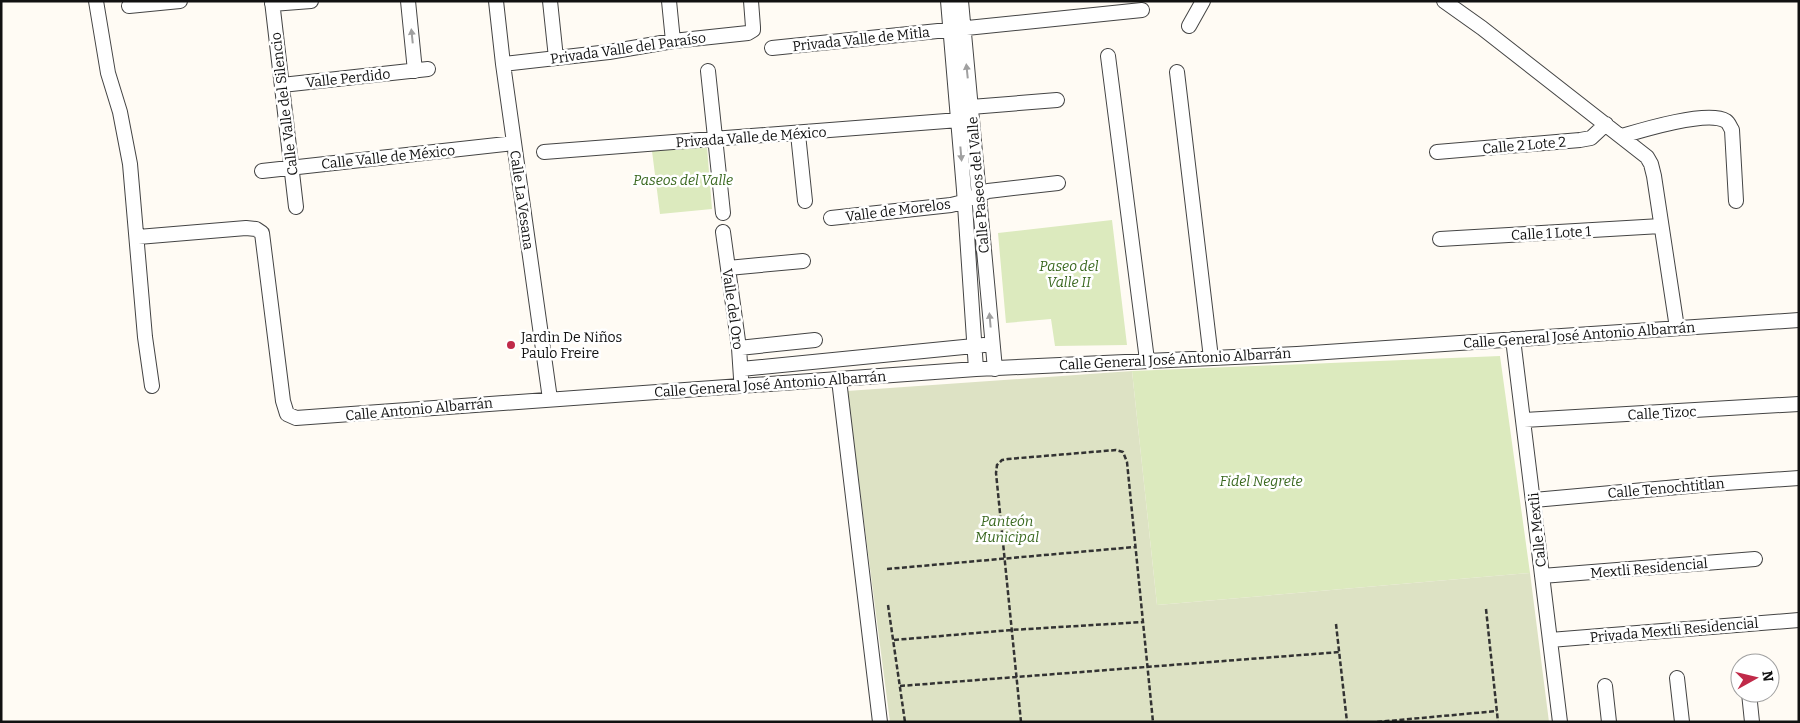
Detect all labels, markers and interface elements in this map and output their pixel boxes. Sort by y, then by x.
street label: Privada Valle de Mitla [792,24,931,55]
one-way arrow [407,28,415,44]
street label: Privada Valle del Paraíso [549,29,707,68]
street label: Calle Valle del Silencio [267,31,302,177]
one-way arrow [963,63,971,79]
street label: Valle Perdido [305,66,391,91]
street label: Calle Paseos del Valle [964,116,993,254]
street label: Privada Valle de México [675,124,827,151]
street label: Calle 2 Lote 2 [1482,133,1567,158]
street label: Calle Valle de México [320,142,456,173]
one-way arrow [958,147,966,163]
street label: Calle La Vesana [506,149,537,251]
park label: Paseos del Valle [633,172,733,189]
street label: Valle de Morelos [844,196,952,225]
street label: Calle 1 Lote 1 [1511,223,1592,244]
park label: Paseo del Valle II [1039,258,1099,291]
street label: Valle del Oro [718,267,747,351]
one-way arrow [986,312,994,328]
street label: Calle General José Antonio Albarrán [1463,319,1696,352]
place label: Jardin De Niños Paulo Freire [520,329,622,362]
marker: Jardin De Niños Paulo Freire [505,339,517,351]
street label: Calle General José Antonio Albarrán [1059,345,1292,374]
street label: Calle General José Antonio Albarrán [654,368,887,401]
street label: Calle Antonio Albarrán [345,395,494,424]
street label: Calle Tizoc [1627,403,1697,424]
park label: Fidel Negrete [1219,473,1303,490]
street label: Calle Tenochtitlan [1607,475,1725,502]
street label: Calle Mextli [1525,492,1550,568]
park label: Panteón Municipal [975,513,1039,546]
street label: Mextli Residencial [1590,555,1708,582]
street label: Privada Mextli Residencial [1589,615,1759,646]
north arrow [1730,653,1780,703]
text: N [1758,670,1777,683]

